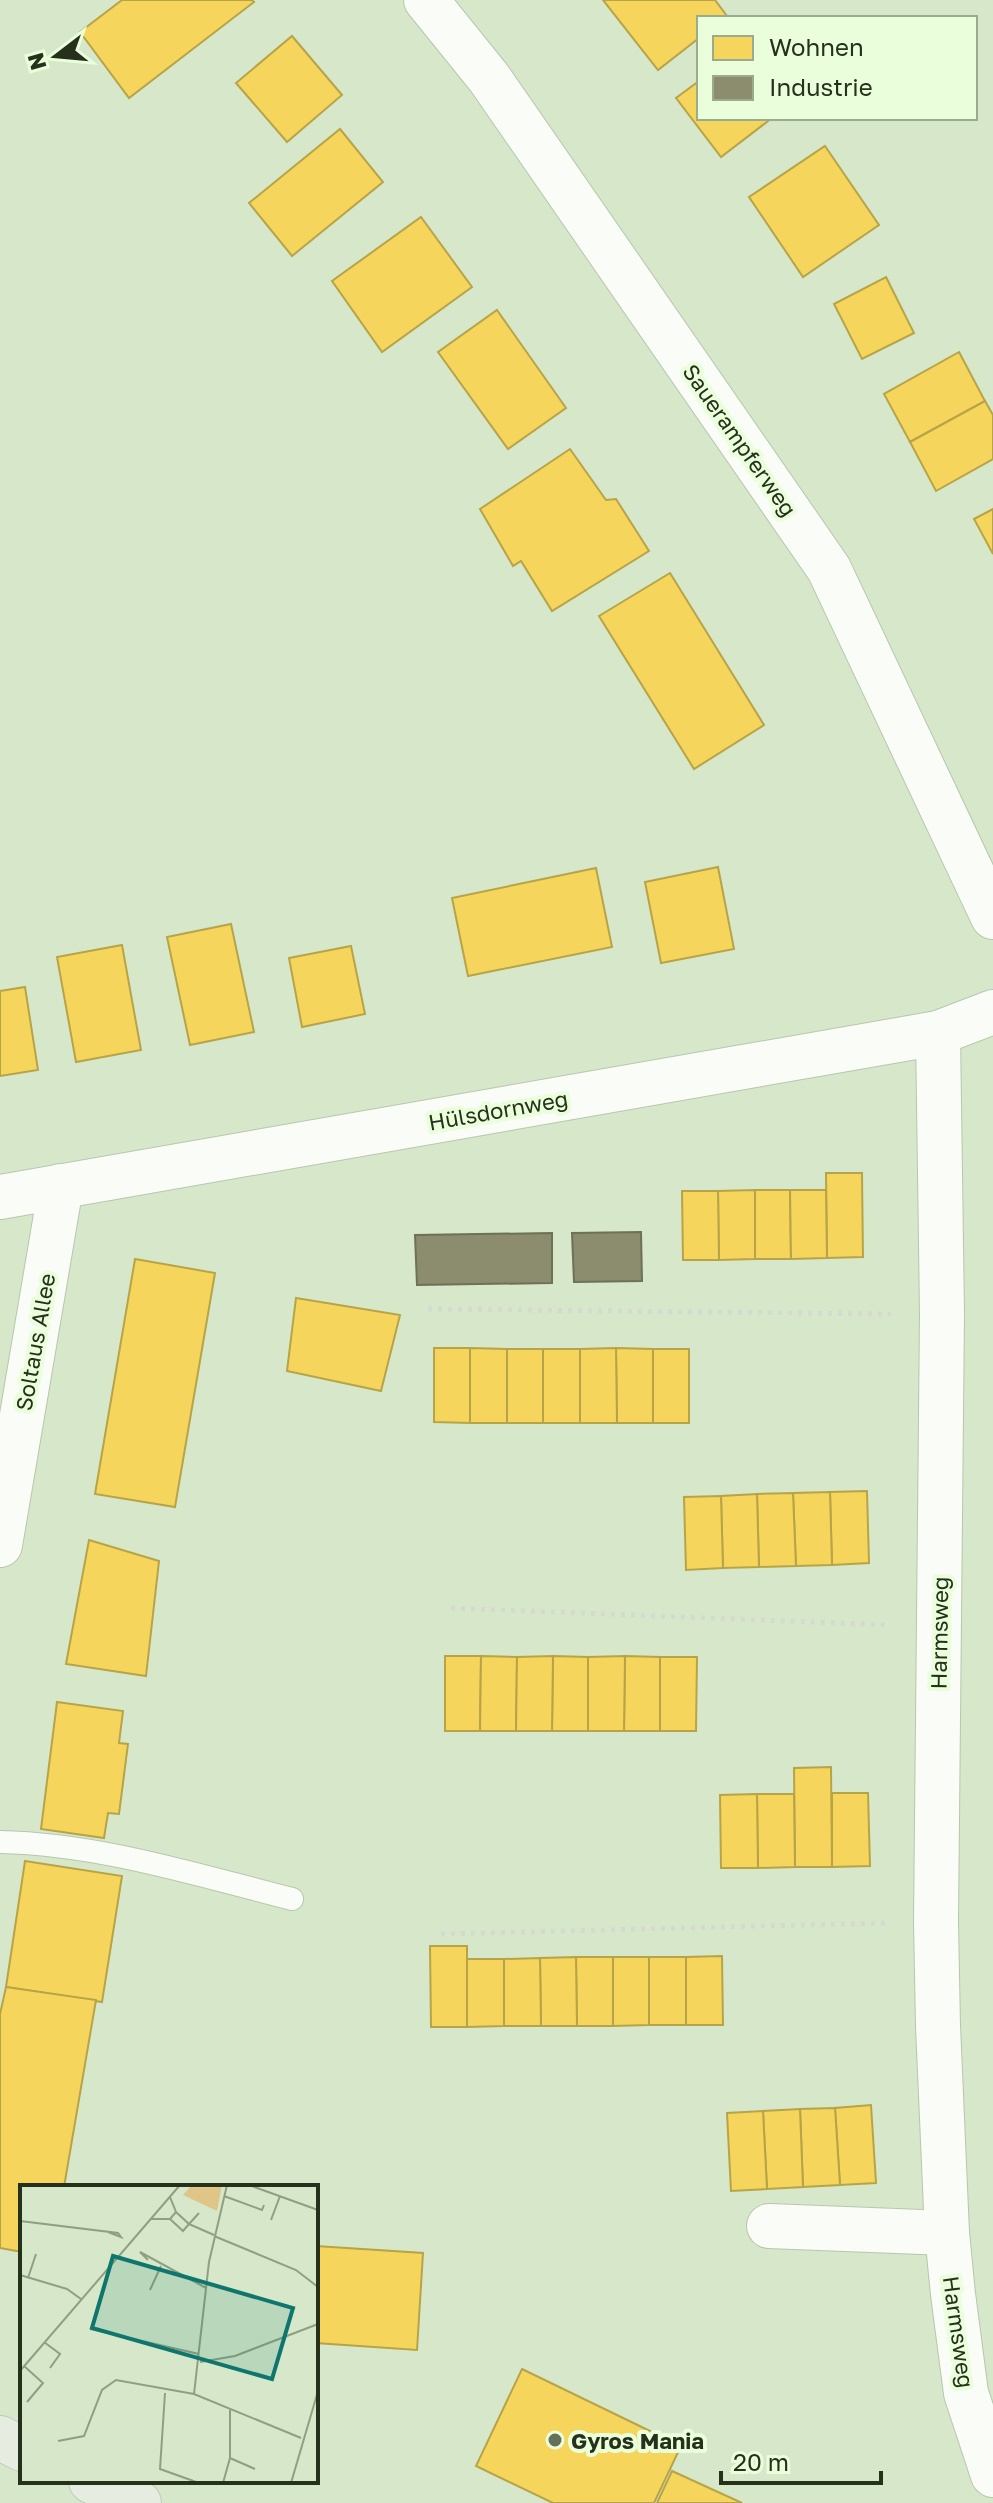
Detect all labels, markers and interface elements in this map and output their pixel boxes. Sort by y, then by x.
north arrow [16,16,96,96]
legend [697,16,977,120]
text: Wohnen [769,32,864,61]
text: N [21,50,52,73]
text: Industrie [769,72,873,101]
street label: Sauerampferweg [677,359,803,521]
street label: Hülsdornweg [426,1084,570,1136]
street label: Soltaus Allee [10,1271,60,1413]
street label: Harmsweg [925,1576,953,1690]
inset map [20,2185,318,2483]
street label: Harmsweg [938,2274,980,2390]
place label: Gyros Mania [571,2427,704,2454]
marker: Gyros Mania [546,2431,564,2449]
scale bar [721,2435,881,2485]
text: 20 m [733,2447,789,2476]

